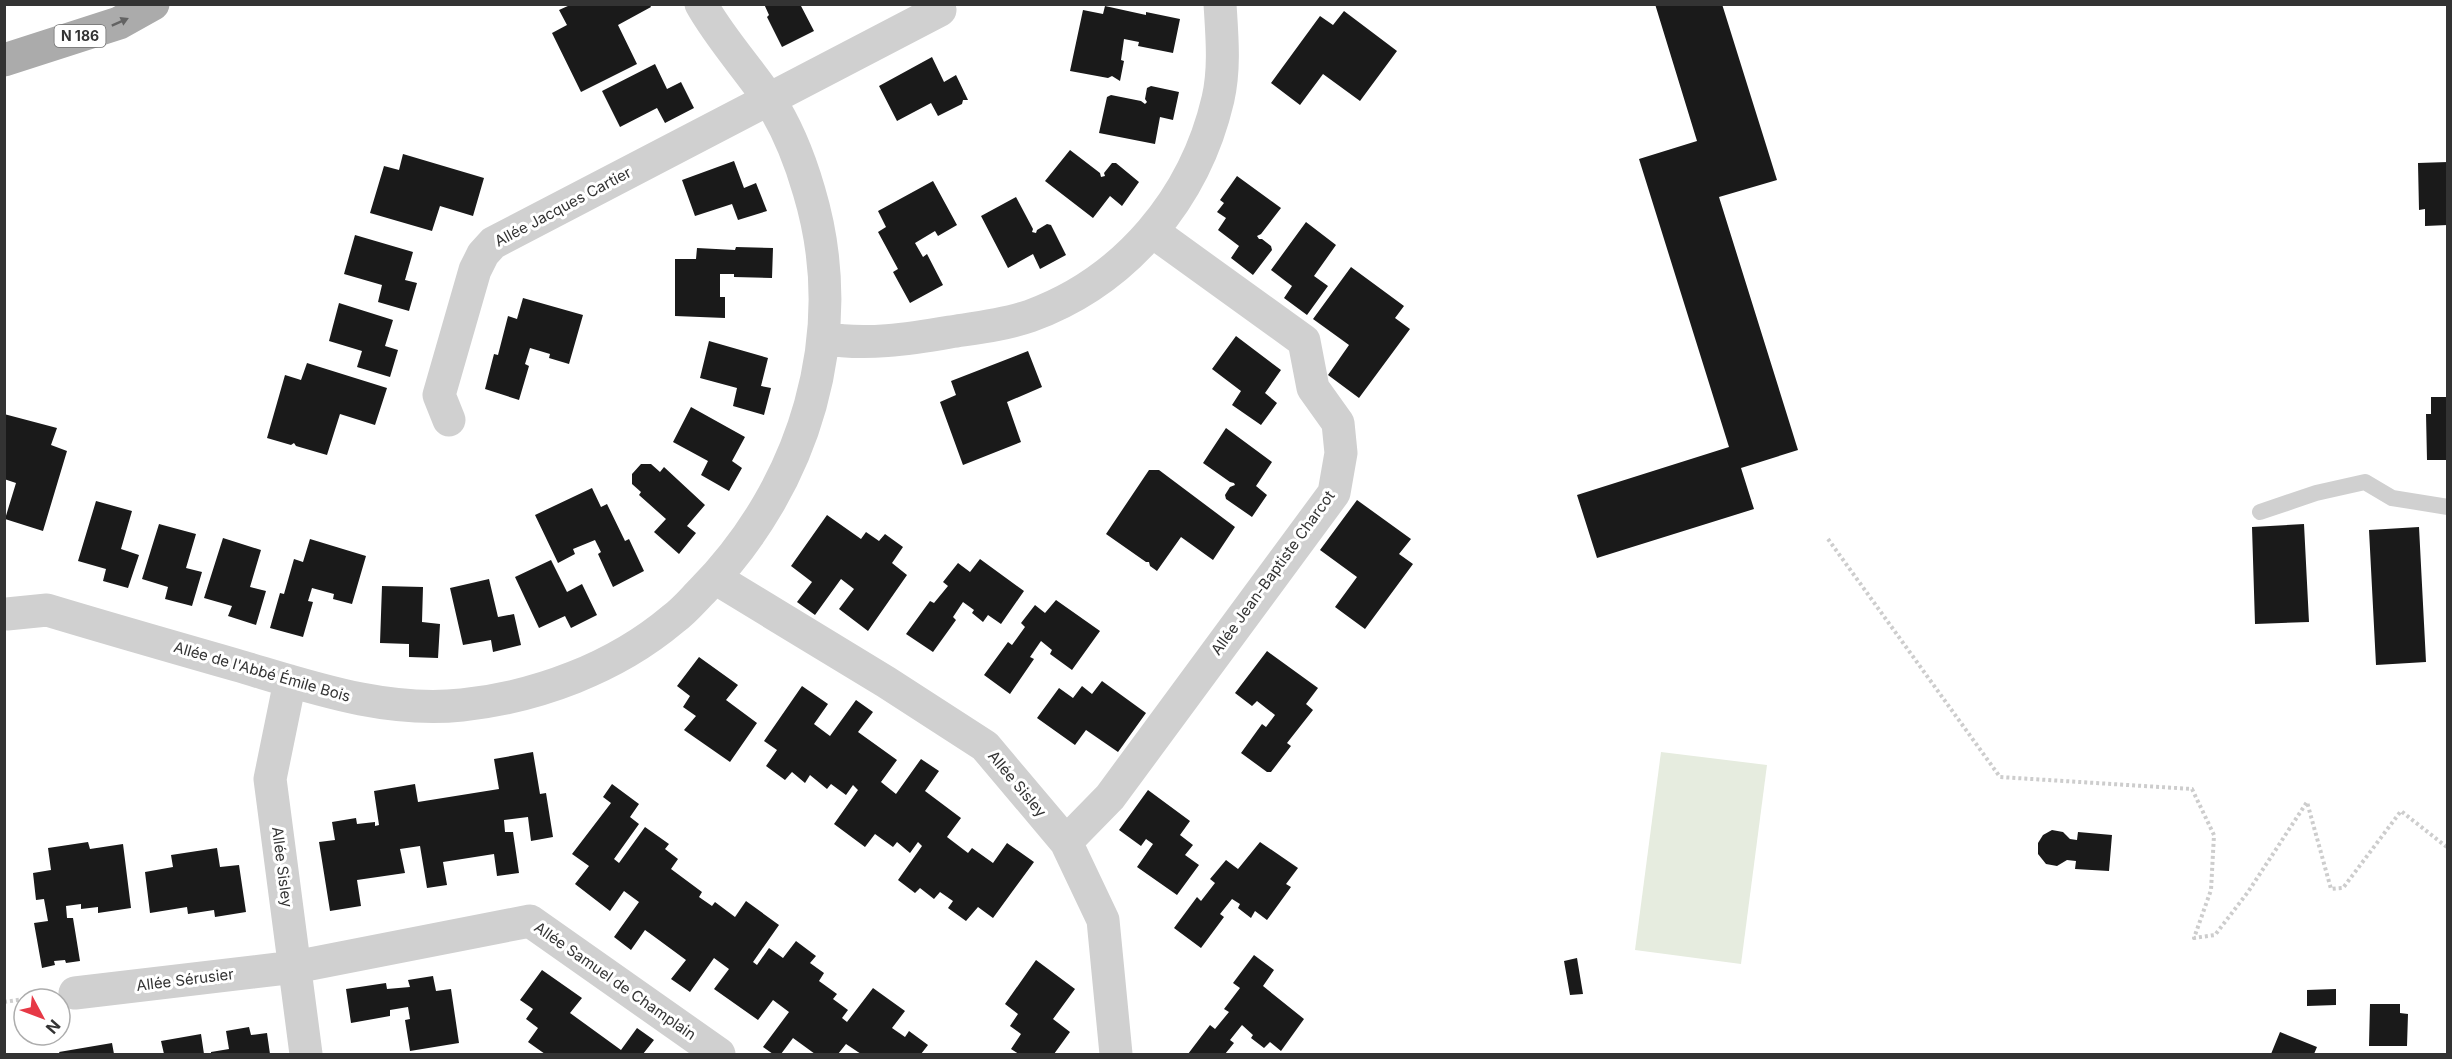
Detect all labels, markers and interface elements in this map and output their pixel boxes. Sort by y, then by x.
one-way arrow [111,17,128,26]
road number: N 186 [54,25,106,47]
street label: Allée Jacques Cartier [491,162,635,251]
street label: Allée Jean-Baptiste Charcot [1207,487,1339,659]
street label: Allée de l'Abbé Émile Bois [172,637,353,706]
street label: Allée Sisley [984,747,1051,821]
street label: Allée Sisley [268,826,297,909]
street label: Allée Samuel de Champlain [531,917,700,1044]
street label: Allée Sérusier [135,964,235,995]
north arrow [12,987,72,1047]
text: N [42,1016,65,1038]

